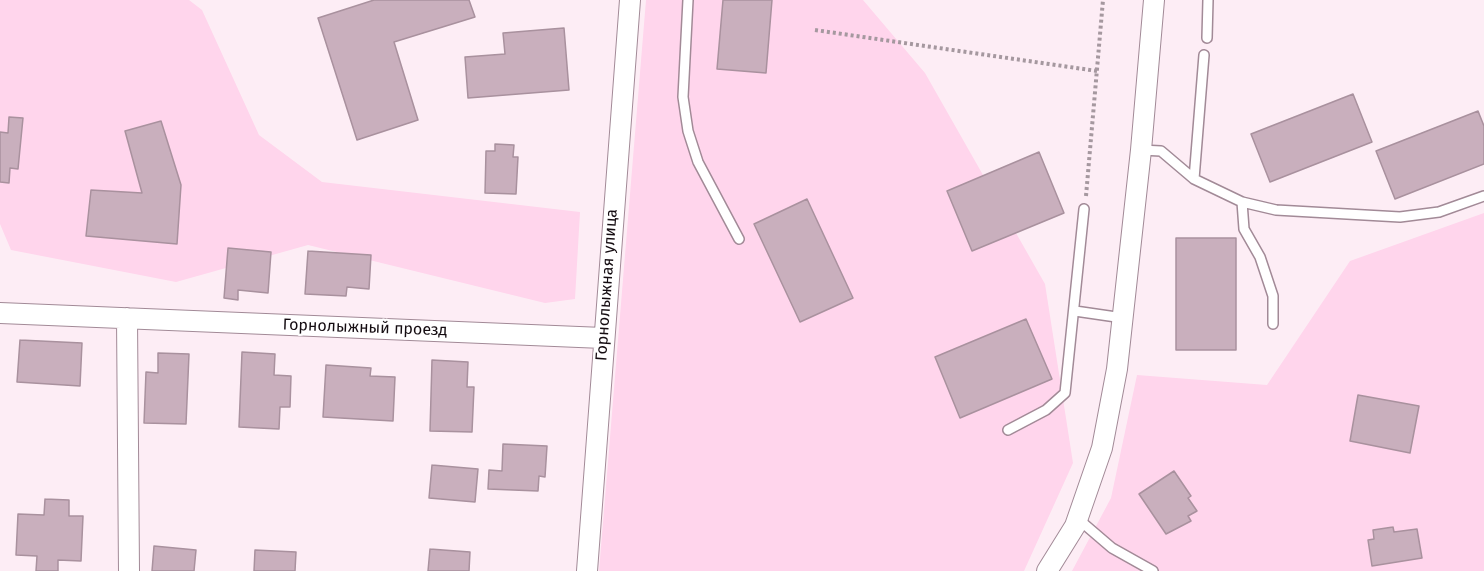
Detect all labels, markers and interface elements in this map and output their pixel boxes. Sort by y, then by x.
street label: Горнолыжная улица [592,208,622,362]
street label: Горнолыжный проезд [282,316,448,340]

